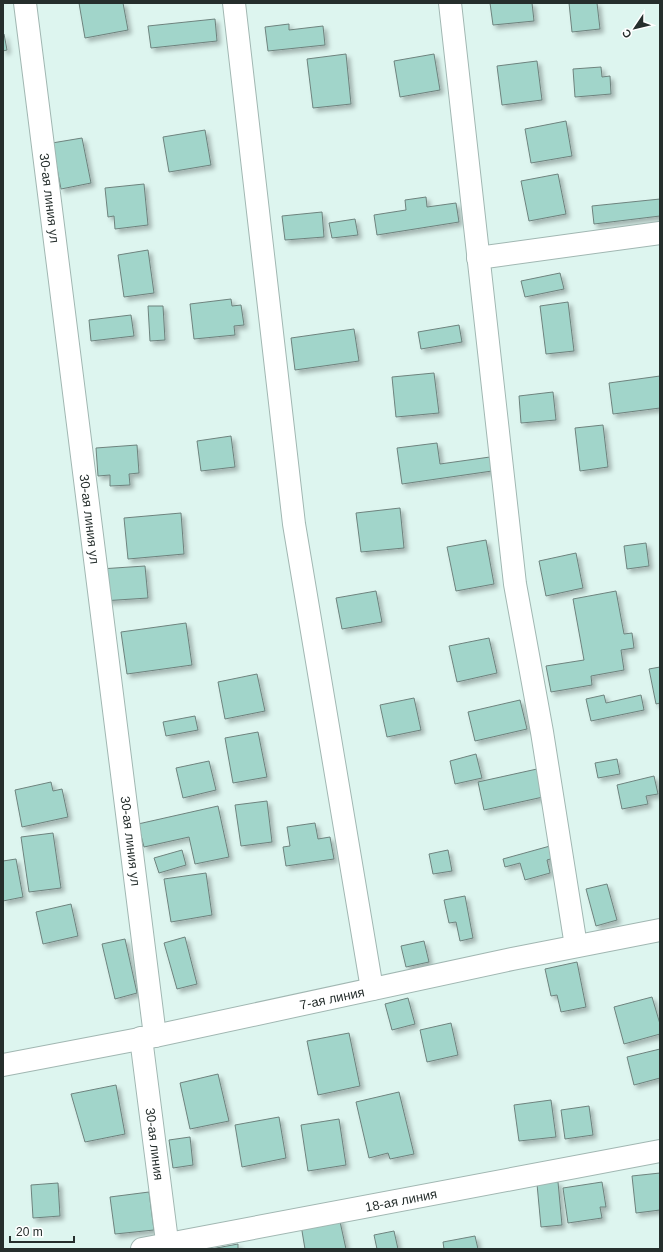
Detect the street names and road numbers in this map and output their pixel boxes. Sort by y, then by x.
street label: 30-ая линия ул [37,152,62,244]
street label: 30-ая линия ул [77,473,102,565]
street label: 30-ая линия ул [118,795,143,887]
street label: 7-ая линия [298,984,366,1013]
street label: 30-ая линия [143,1107,166,1181]
street label: 18-ая линия [364,1186,438,1215]

